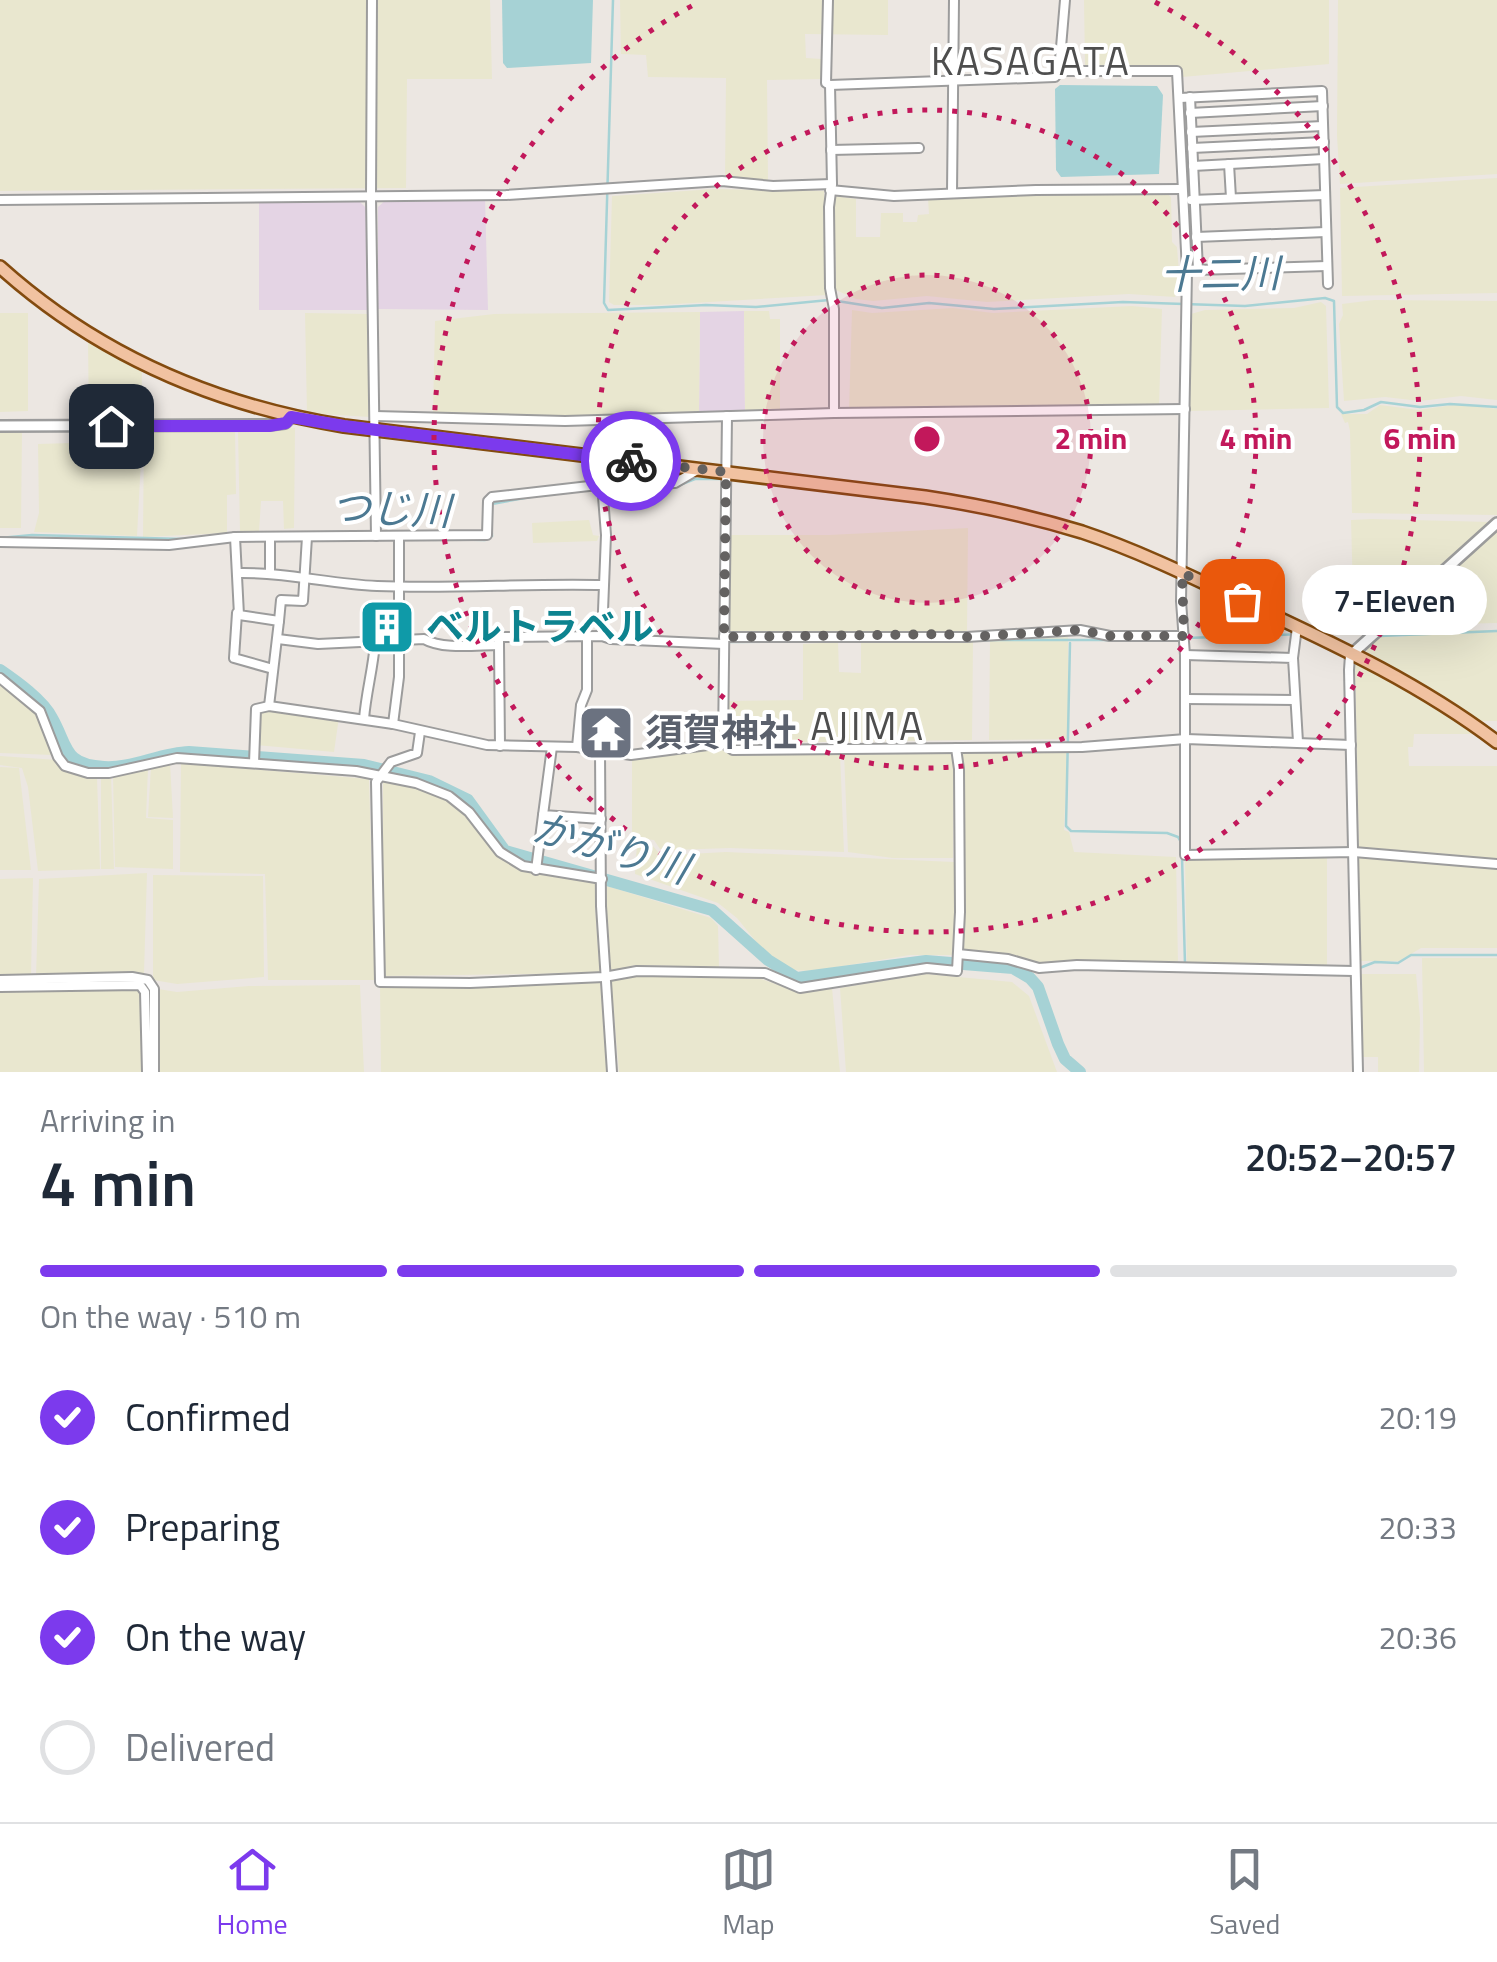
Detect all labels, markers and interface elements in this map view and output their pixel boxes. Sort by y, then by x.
district label: KASAGATA [931,30,1131,91]
water label: 十二川 [1159,242,1285,305]
pin [69,384,154,469]
icon: home [84,399,139,454]
courier [581,411,681,511]
text: 2 min [1055,415,1127,461]
text: 4 min [1220,415,1292,461]
text: 6 min [1384,415,1456,461]
centre of rings [909,421,945,457]
icon: bike [604,434,659,489]
water label: つじ川 [330,476,456,541]
pin [1200,559,1285,644]
callout: 7-Eleven [1302,566,1487,636]
icon: bag [1215,574,1270,629]
text: 7-Eleven [1333,576,1456,624]
building icon: ベルトラベル [357,597,417,657]
place label: ベルトラベル [426,597,654,655]
district label: AJIMA [810,695,926,756]
temple icon: 須賀神社 [576,703,636,763]
place label: 須賀神社 [645,703,797,761]
water label: かがり川 [526,796,700,900]
text: Arriving in [40,1096,176,1144]
text: 20:52–20:57 [1245,1128,1457,1186]
text: 4 min [40,1132,196,1231]
text: On the way · 510 m [40,1292,301,1340]
text: Confirmed [125,1388,291,1446]
icon: check [40,1390,95,1445]
text: 20:19 [1378,1393,1457,1441]
text: Preparing [125,1498,280,1556]
icon: check [40,1500,95,1555]
text: 20:33 [1378,1503,1457,1551]
text: On the way [125,1608,306,1666]
icon: check [40,1610,95,1665]
text: 20:36 [1378,1613,1457,1661]
text: Delivered [125,1718,275,1776]
tab: Home [217,1842,288,1945]
tab: Map [721,1842,776,1945]
tab: Saved [1209,1842,1280,1945]

